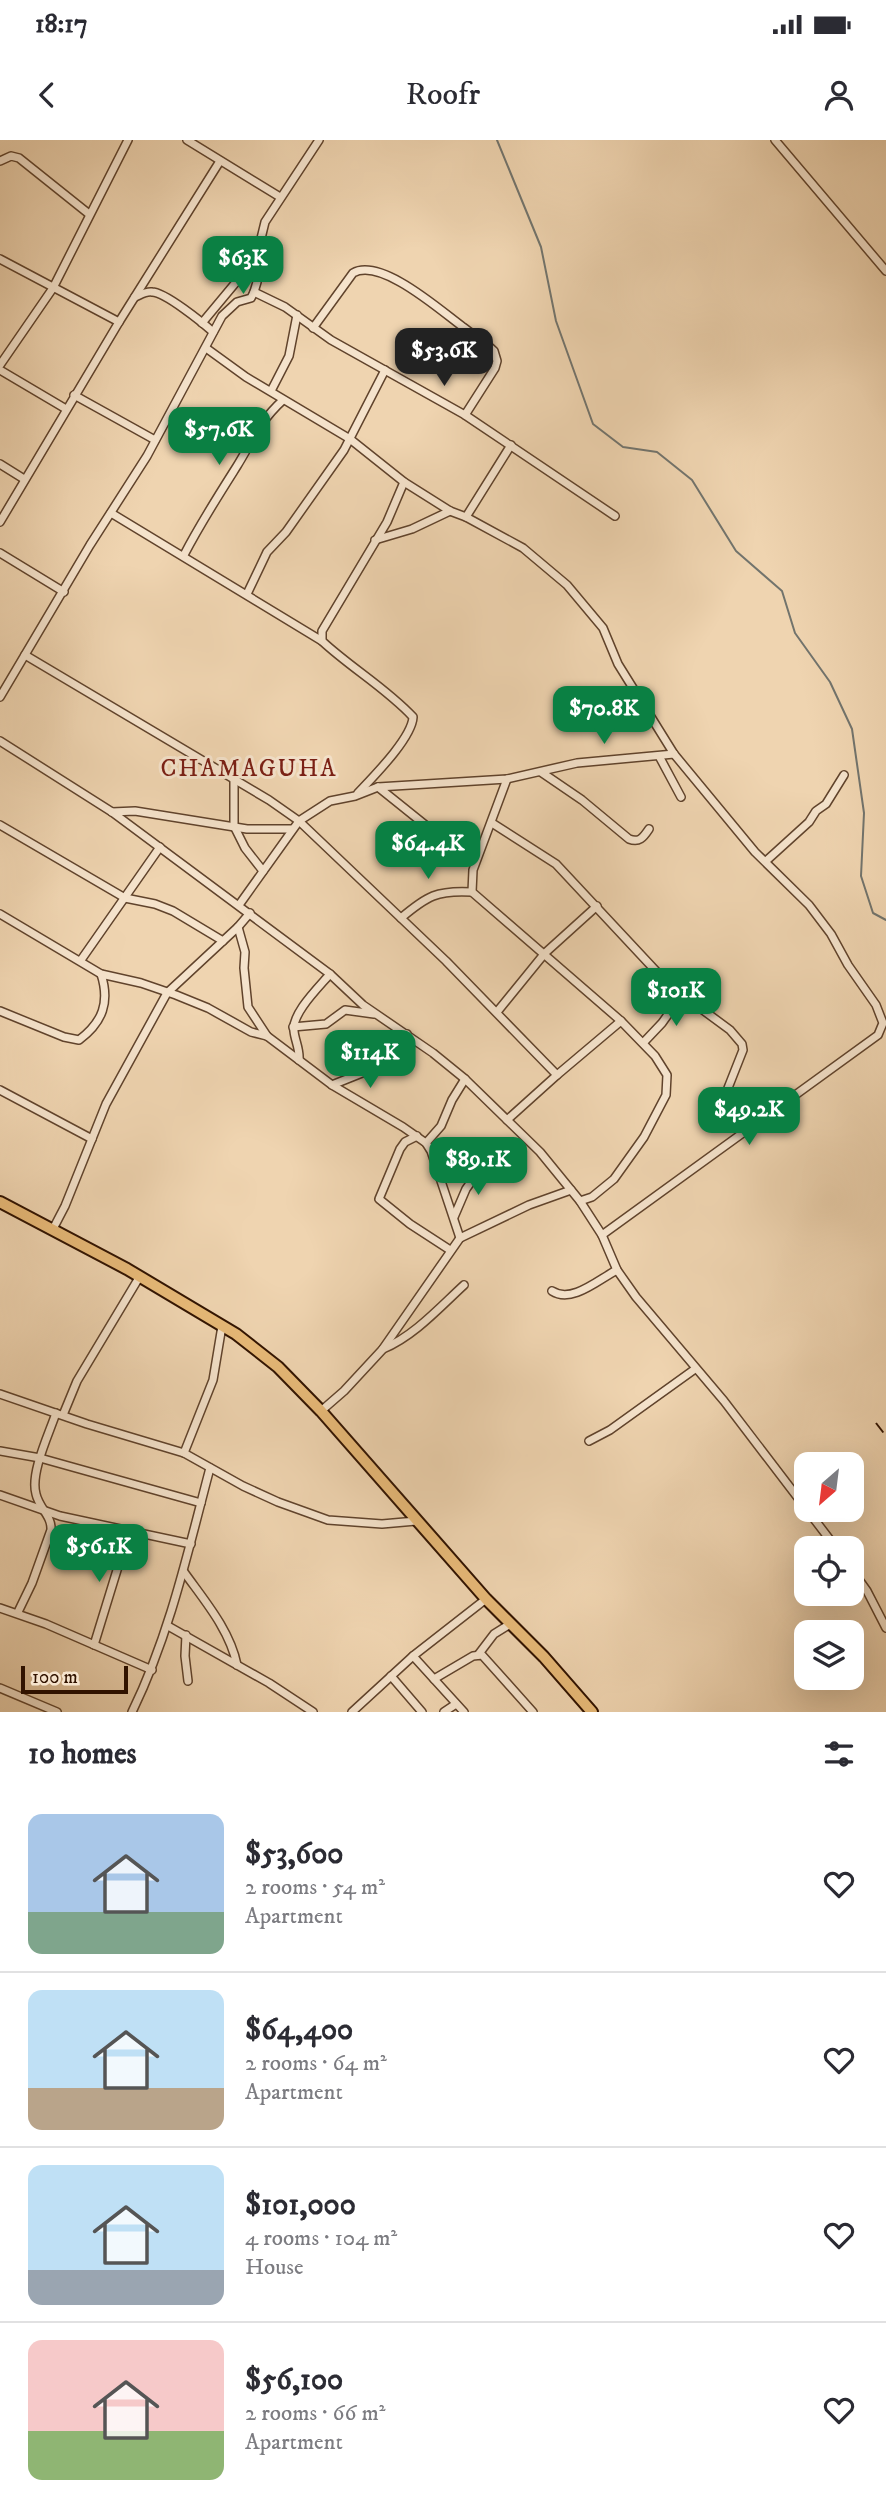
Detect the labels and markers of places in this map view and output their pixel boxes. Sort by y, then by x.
pin: $63K [202,236,284,296]
pin: $53.6K [387,328,501,388]
pin: $57.6K [162,408,276,467]
pin: $70.8K [547,686,661,746]
pin: $64.4K [371,822,485,881]
pin: $101K [627,968,725,1028]
pin: $114K [321,1030,419,1090]
pin: $49.2K [692,1088,806,1147]
pin: $89.1K [421,1138,535,1197]
pin: $56.1K [42,1524,156,1584]

